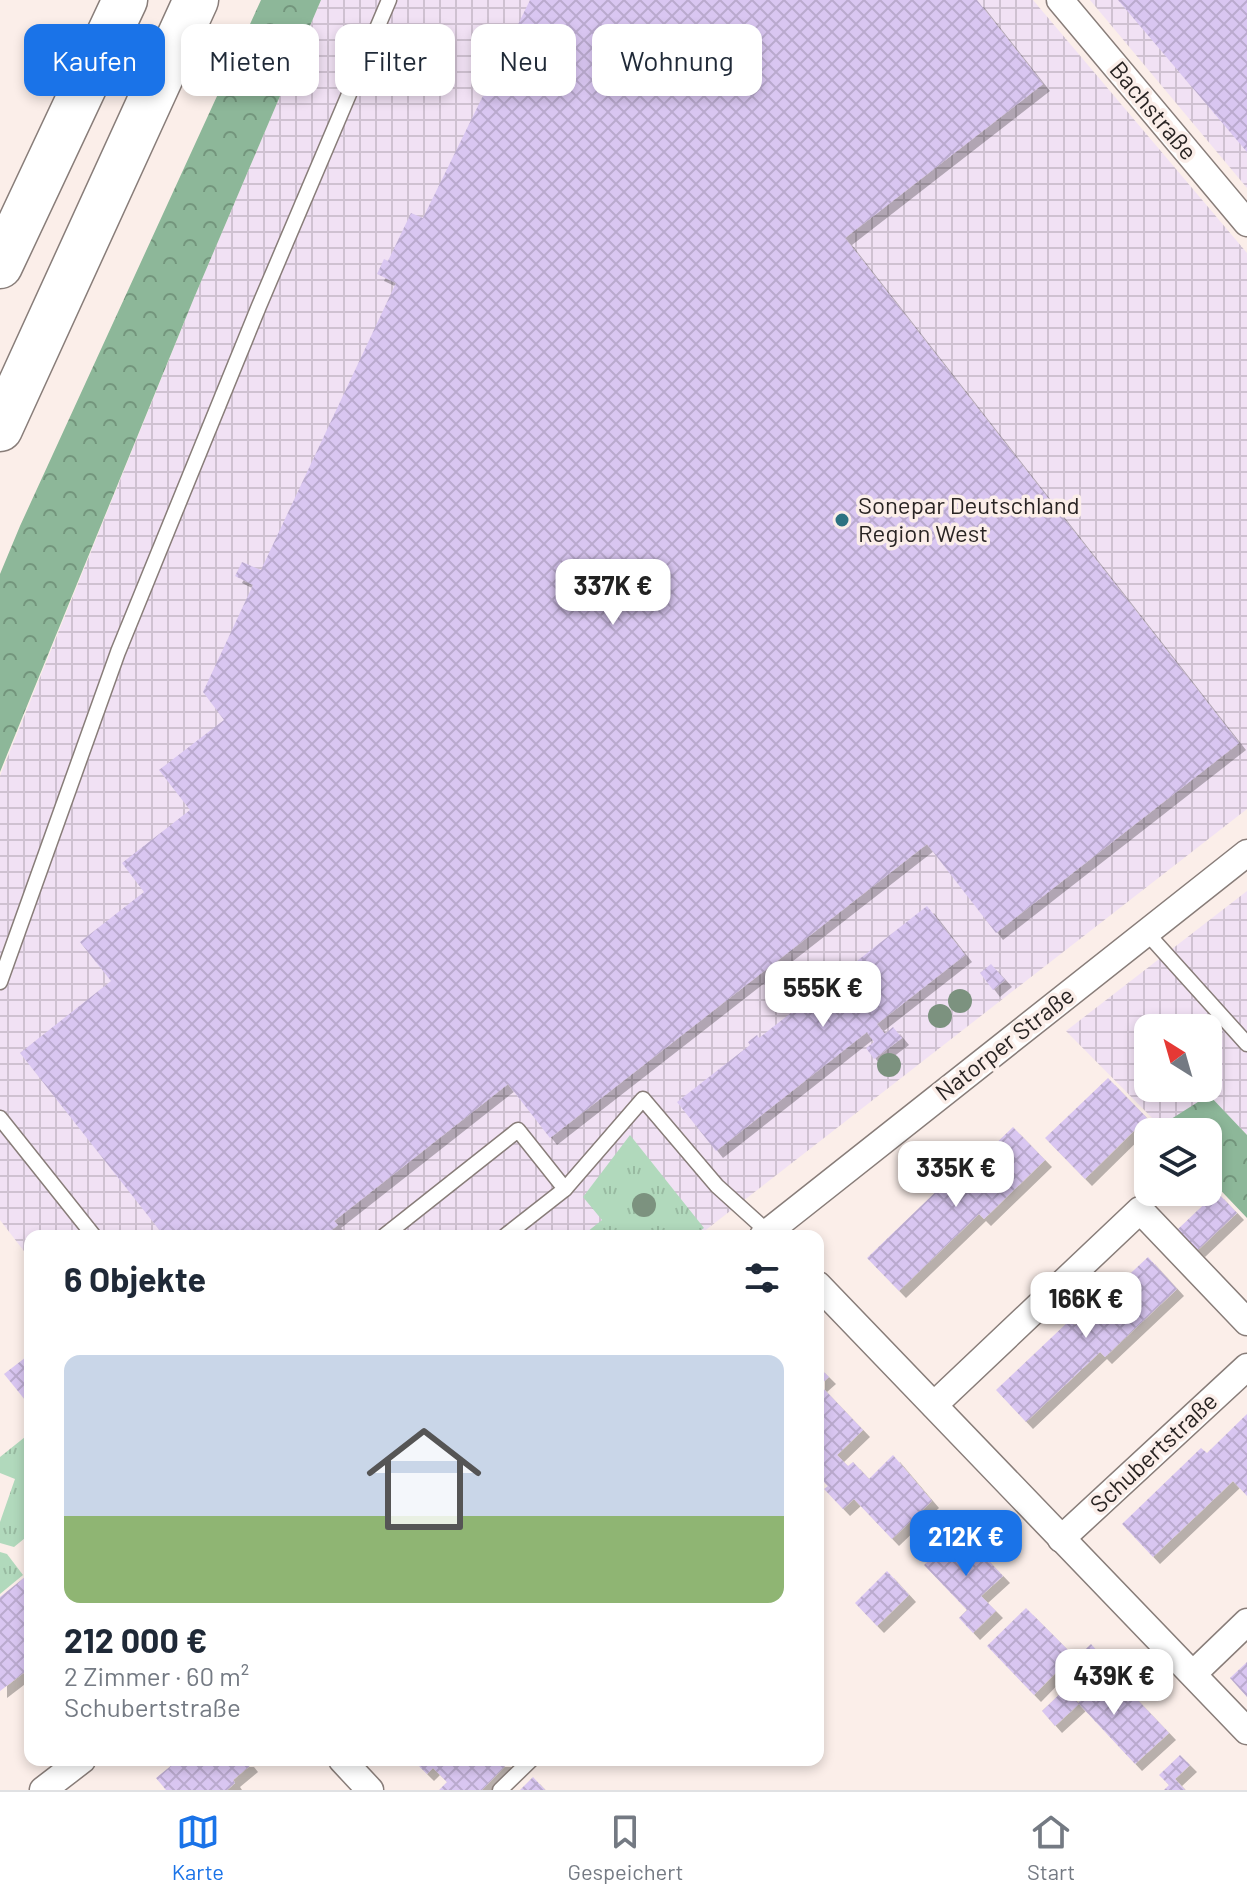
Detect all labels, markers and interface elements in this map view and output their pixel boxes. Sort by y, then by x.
chip: Kaufen [24,24,165,96]
chip: Mieten [181,24,319,96]
chip: Filter [335,24,455,96]
chip: Neu [471,24,576,96]
chip: Wohnung [592,24,762,96]
street label: Bachstraße [1104,55,1204,165]
place label: Sonepar Deutschland Region West [858,490,1080,547]
marker: Sonepar Deutschland Region West [833,511,851,529]
pin: 337K € [548,559,678,627]
text: 337K € [574,569,652,600]
pin: 555K € [758,961,888,1029]
text: 555K € [783,971,863,1002]
street label: Natorper Straße [929,980,1079,1106]
north arrow [1134,1014,1222,1102]
map controls [1134,1014,1222,1206]
button: layers [1134,1118,1222,1206]
pin: 335K € [891,1141,1021,1209]
text: 335K € [916,1151,996,1182]
icon: filters [740,1256,784,1300]
text: 6 Objekte [64,1258,206,1299]
pin: 166K € [1021,1272,1151,1340]
text: 166K € [1048,1282,1124,1313]
street label: Schubertstraße [1083,1386,1223,1518]
icon: home [352,1407,496,1551]
pin: 212K € [901,1510,1031,1578]
text: 212K € [928,1520,1004,1551]
text: 212 000 € [64,1619,207,1660]
pin: 439K € [1049,1649,1179,1717]
text: 439K € [1073,1659,1155,1690]
text: 2 Zimmer · 60 m² [64,1660,249,1691]
text: Schubertstraße [64,1691,241,1722]
tab: Karte [172,1810,224,1884]
tab: Gespeichert [567,1810,684,1884]
tab: Start [1027,1810,1075,1884]

